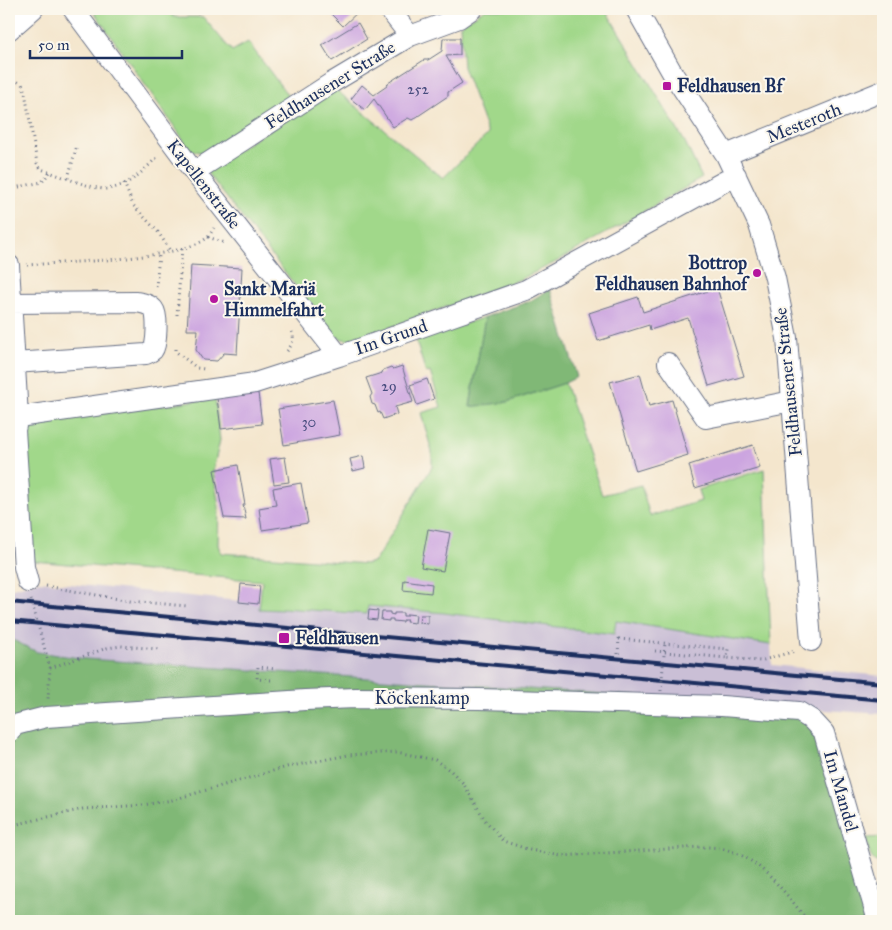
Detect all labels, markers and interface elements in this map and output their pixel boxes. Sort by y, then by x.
scale bar [30,28,182,60]
text: 50 m [38,36,70,54]
street label: Feldhausener Straße [261,36,399,134]
place label: Feldhausen Bf [677,75,785,97]
house number: 252 [407,80,429,98]
marker: Feldhausen Bf [661,80,673,92]
street label: Mesteroth [763,98,845,148]
street label: Kapellenstraße [162,135,246,233]
place label: Bottrop Feldhausen Bahnhof [595,252,750,295]
marker: Bottrop Feldhausen Bahnhof [751,267,763,279]
place label: Sankt Mariä Himmelfahrt [224,278,325,321]
marker: Sankt Mariä Himmelfahrt [208,293,220,305]
street label: Feldhausener Straße [769,306,807,458]
street label: Im Grund [352,314,430,360]
house number: 29 [381,377,397,395]
house number: 30 [302,413,316,431]
place label: Feldhausen [295,627,379,649]
marker: Feldhausen [277,631,291,645]
street label: Köckenkamp [375,687,469,709]
street label: Im Mandel [819,748,863,835]

